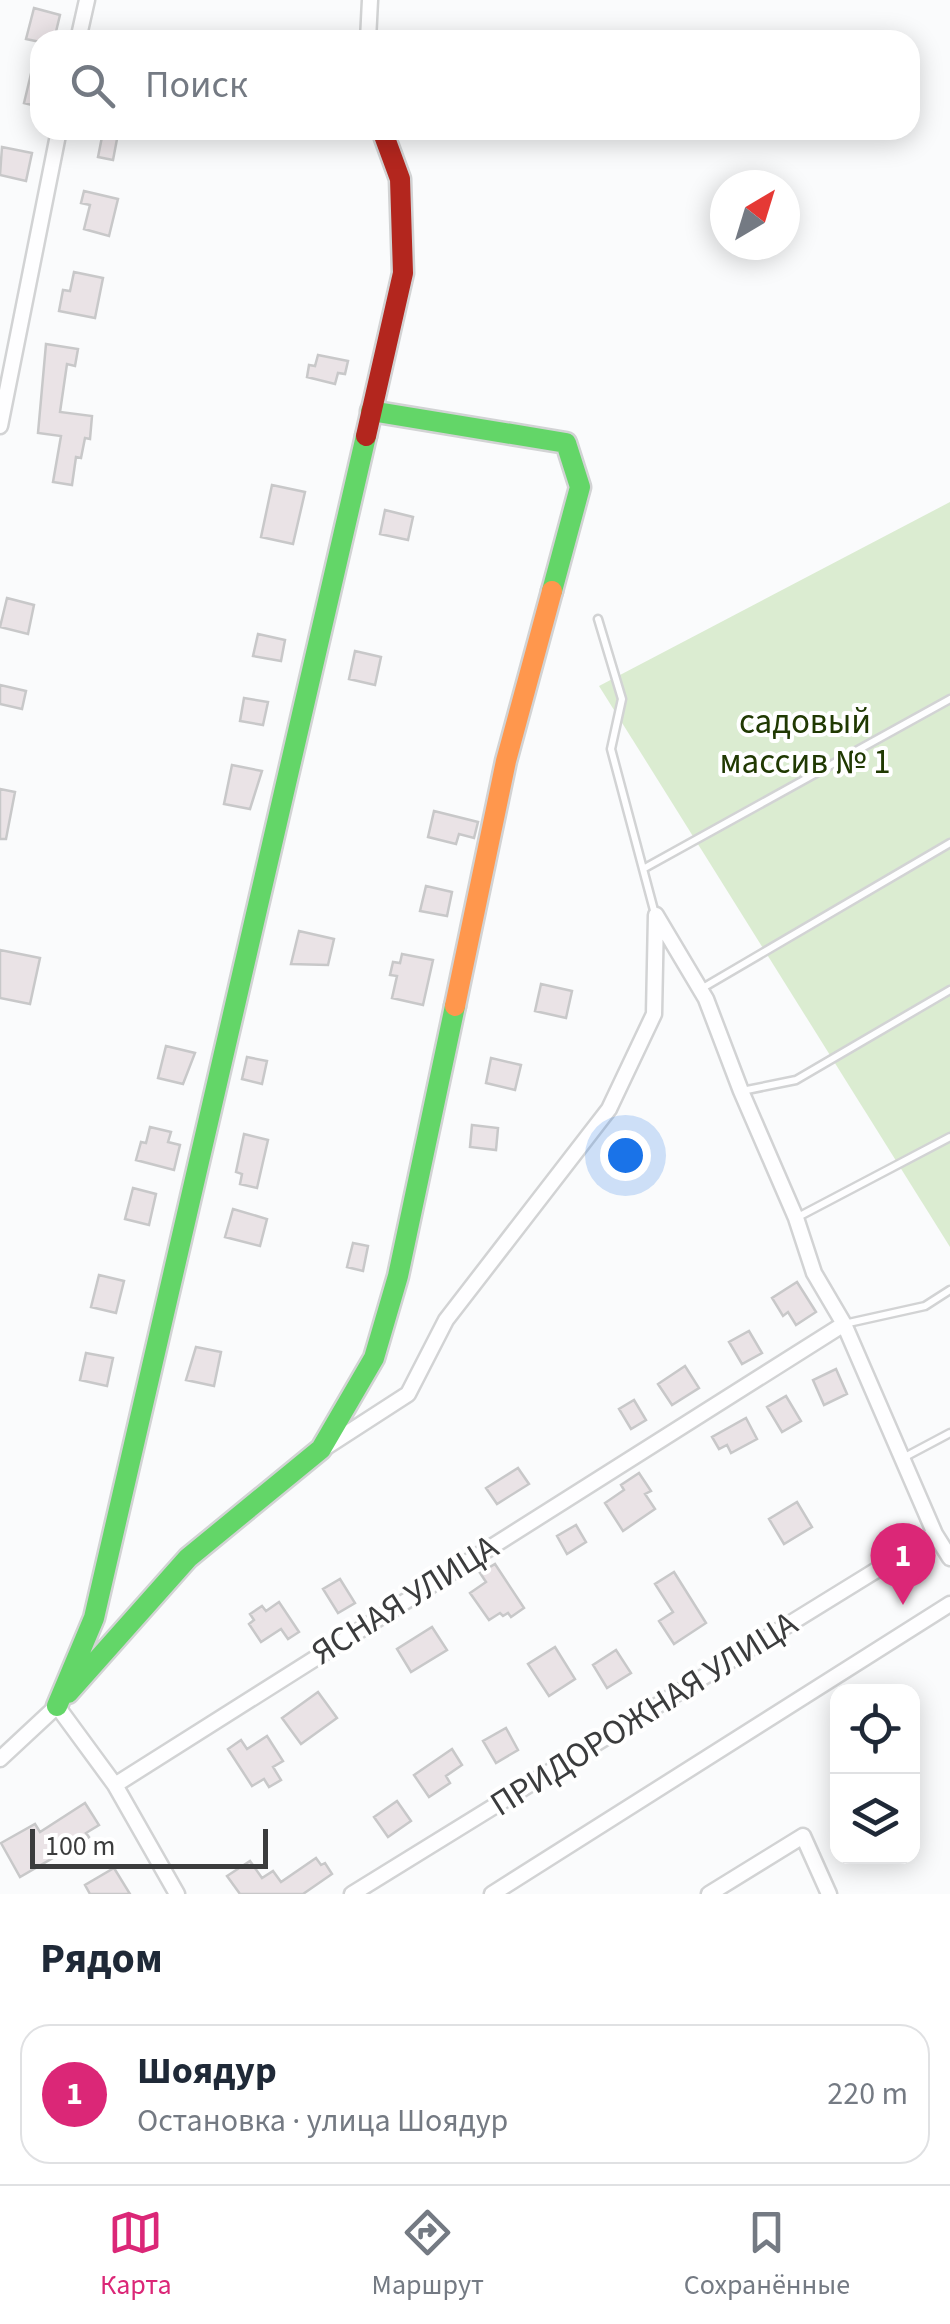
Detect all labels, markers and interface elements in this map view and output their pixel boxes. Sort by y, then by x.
search box [30,30,920,140]
icon: search [65,58,120,113]
text: Поиск [145,58,248,112]
north arrow [710,170,800,260]
park label: садовый массив № 1 [719,697,891,787]
your location [600,1130,651,1181]
pin: 1 [870,1522,936,1605]
street label: ЯСНАЯ УЛИЦА [302,1523,508,1677]
street label: ПРИДОРОЖНАЯ УЛИЦА [481,1599,807,1829]
map controls [830,1684,920,1864]
button: locate [830,1684,920,1774]
button: layers [830,1774,920,1864]
scale bar [30,1824,268,1868]
text: 100 m [45,1826,116,1866]
text: Рядом [40,1929,163,1989]
text: Шоядур [137,2044,277,2098]
text: 1 [66,2071,83,2117]
text: 220 m [827,2071,908,2117]
text: Остановка · улица Шоядур [137,2098,508,2144]
tab: Карта [100,2205,172,2305]
tab: Маршрут [372,2205,484,2305]
tab: Сохранённые [684,2205,850,2305]

